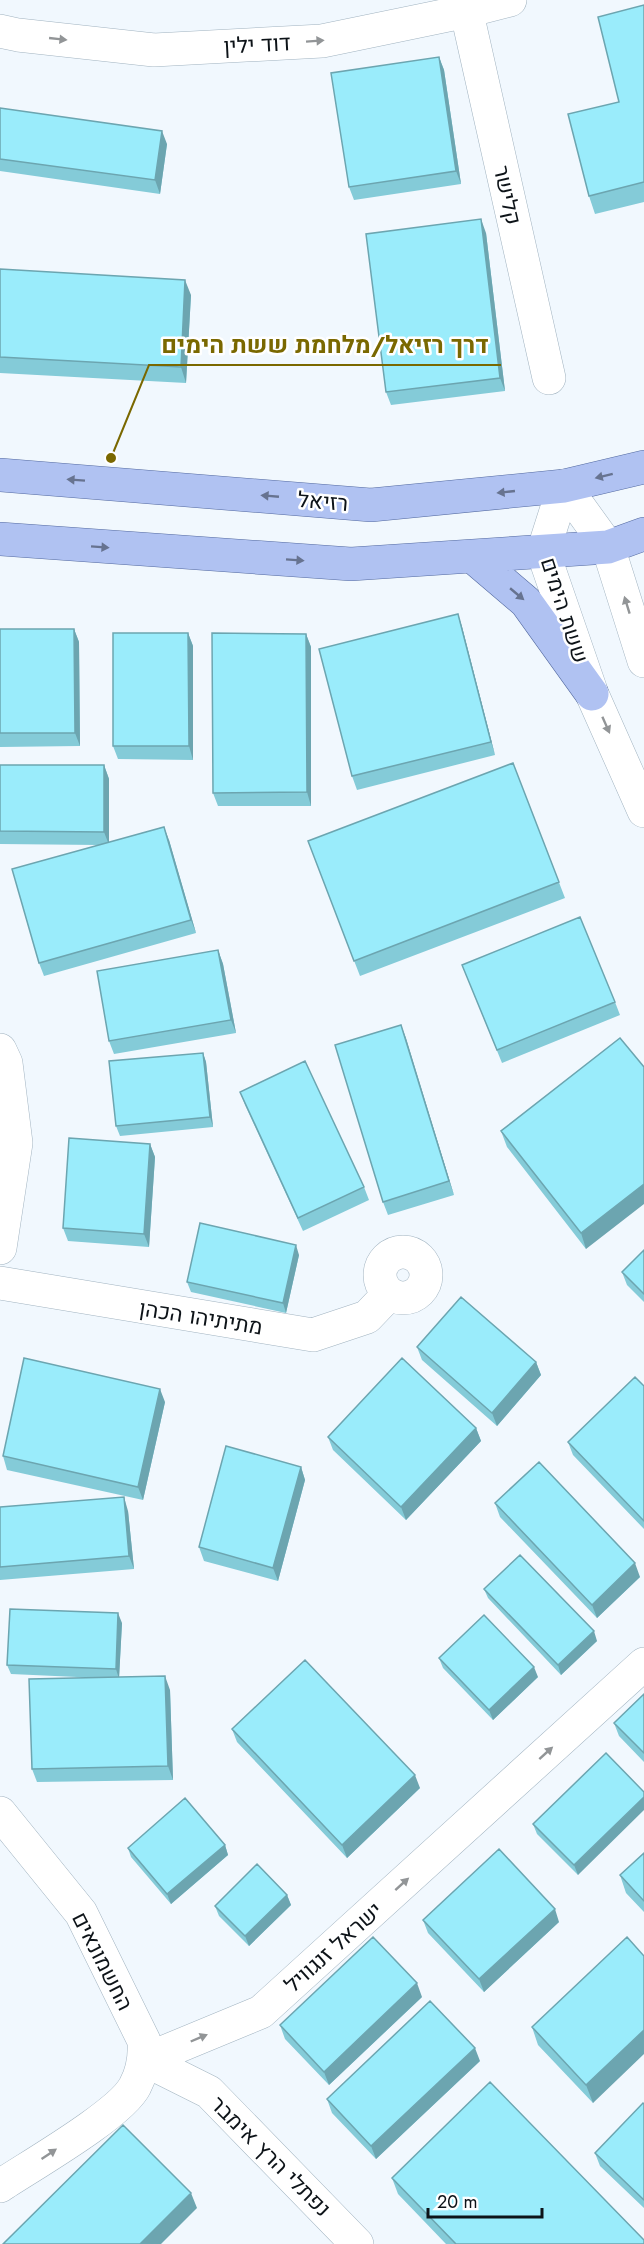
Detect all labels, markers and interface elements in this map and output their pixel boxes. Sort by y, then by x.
street label: דוד ילין [223,26,291,62]
one-way arrow [48,35,67,44]
one-way arrow [305,36,324,46]
street label: קלישר [486,162,530,228]
callout: דרך רזיאל/מלחמת ששת הימים [149,323,501,365]
text: דרך רזיאל/מלחמת ששת הימים [161,327,489,362]
one-way arrow [595,472,613,482]
one-way arrow [66,476,85,485]
street label: רזיאל [296,483,350,519]
one-way arrow [497,487,516,497]
one-way arrow [261,491,280,501]
one-way arrow [91,542,110,552]
street label: ששת הימים [533,553,597,667]
one-way arrow [285,556,304,565]
one-way arrow [509,587,524,600]
one-way arrow [621,596,631,614]
one-way arrow [601,717,611,735]
street label: מתיתיהו הכהן [137,1291,265,1343]
one-way arrow [539,1746,554,1760]
one-way arrow [394,1878,409,1891]
street label: ישראל זנגוויל [277,1894,389,2000]
street label: החשמונאים [64,1906,142,2016]
one-way arrow [190,2033,208,2043]
street label: נפתלי הרץ אימבר [203,2088,339,2224]
one-way arrow [40,2148,57,2159]
scale bar [428,2181,542,2219]
text: 20 m [437,2189,477,2215]

